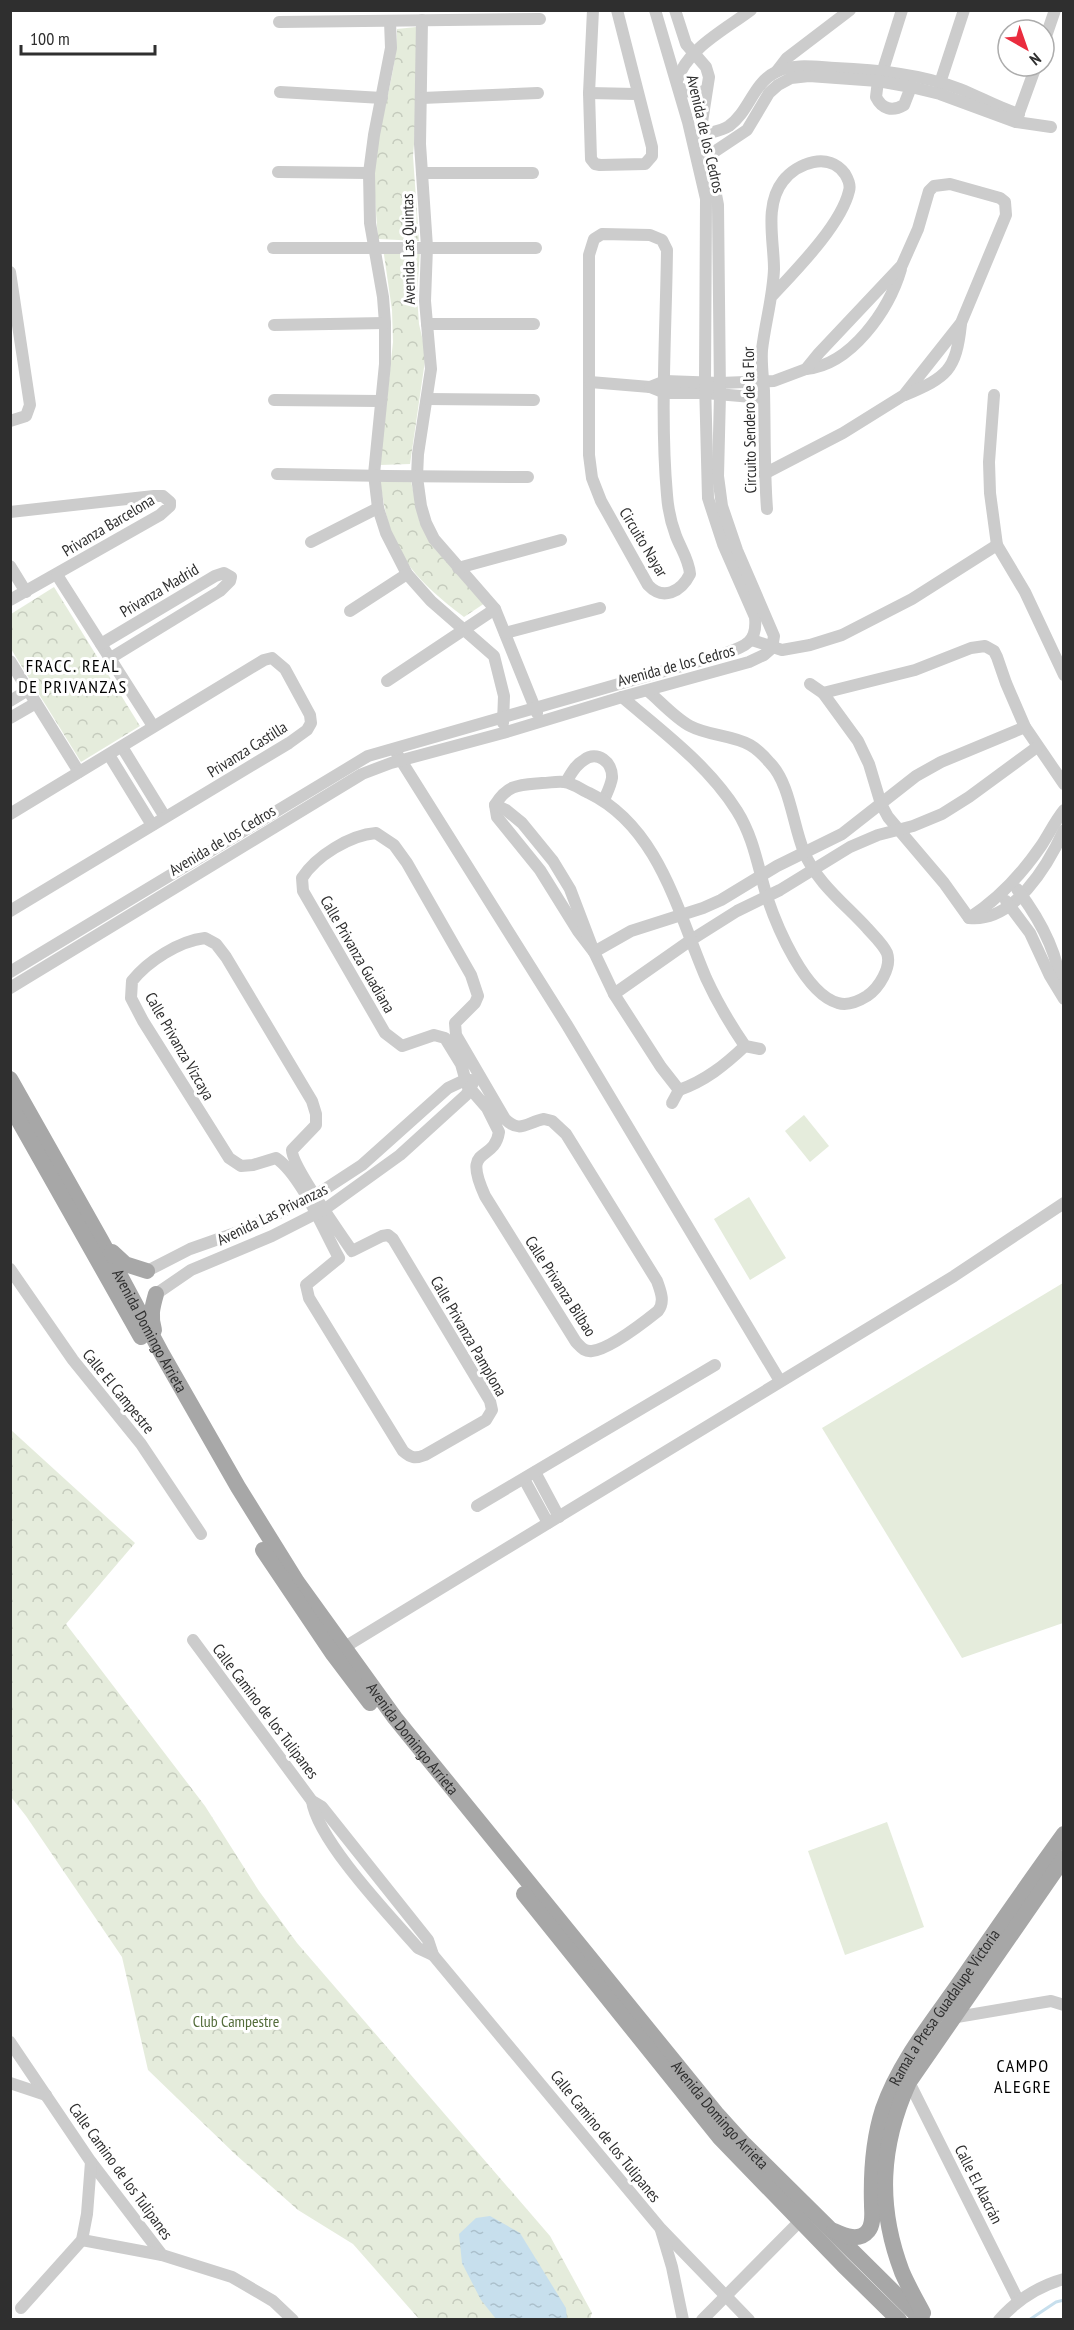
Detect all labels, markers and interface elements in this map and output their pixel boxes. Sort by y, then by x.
scale bar [21,18,154,56]
north arrow [996,18,1056,78]
text: 100 m [30,27,70,50]
text: N [1026,49,1045,70]
street label: Avenida de los Cedros [683,73,729,195]
street label: Avenida Las Quintas [397,193,419,305]
street label: Circuito Sendero de la Flor [738,346,760,493]
street label: Privanza Barcelona [58,490,158,560]
street label: Circuito Nayar [615,504,673,581]
street label: Privanza Madrid [116,559,202,621]
street label: Avenida de los Cedros [615,640,737,690]
district label: FRACC. REAL DE PRIVANZAS [18,654,128,698]
street label: Privanza Castilla [203,717,291,781]
street label: Avenida de los Cedros [165,800,279,880]
street label: Calle Privanza Guadiana [316,892,400,1016]
street label: Calle Privanza Vizcaya [141,988,219,1104]
street label: Avenida Las Privanzas [213,1179,331,1249]
street label: Calle Privanza Bilbao [521,1232,601,1340]
street label: Avenida Domingo Arrieta [108,1266,192,1396]
street label: Calle Privanza Pamplona [426,1272,512,1400]
street label: Calle El Campestre [79,1345,159,1437]
street label: Calle Camino de los Tulipanes [209,1639,323,1783]
street label: Avenida Domingo Arrieta [363,1678,463,1799]
street label: Ramal a Presa Guadalupe Victoria [884,1925,1004,2089]
park label: Club Campestre [193,2011,279,2031]
district label: CAMPO ALEGRE [994,2054,1052,2098]
street label: Avenida Domingo Arrieta [667,2057,773,2173]
street label: Calle Camino de los Tulipanes [547,2066,665,2206]
street label: Calle Camino de los Tulipanes [65,2099,177,2243]
street label: Calle El Alacrán [951,2141,1007,2227]

